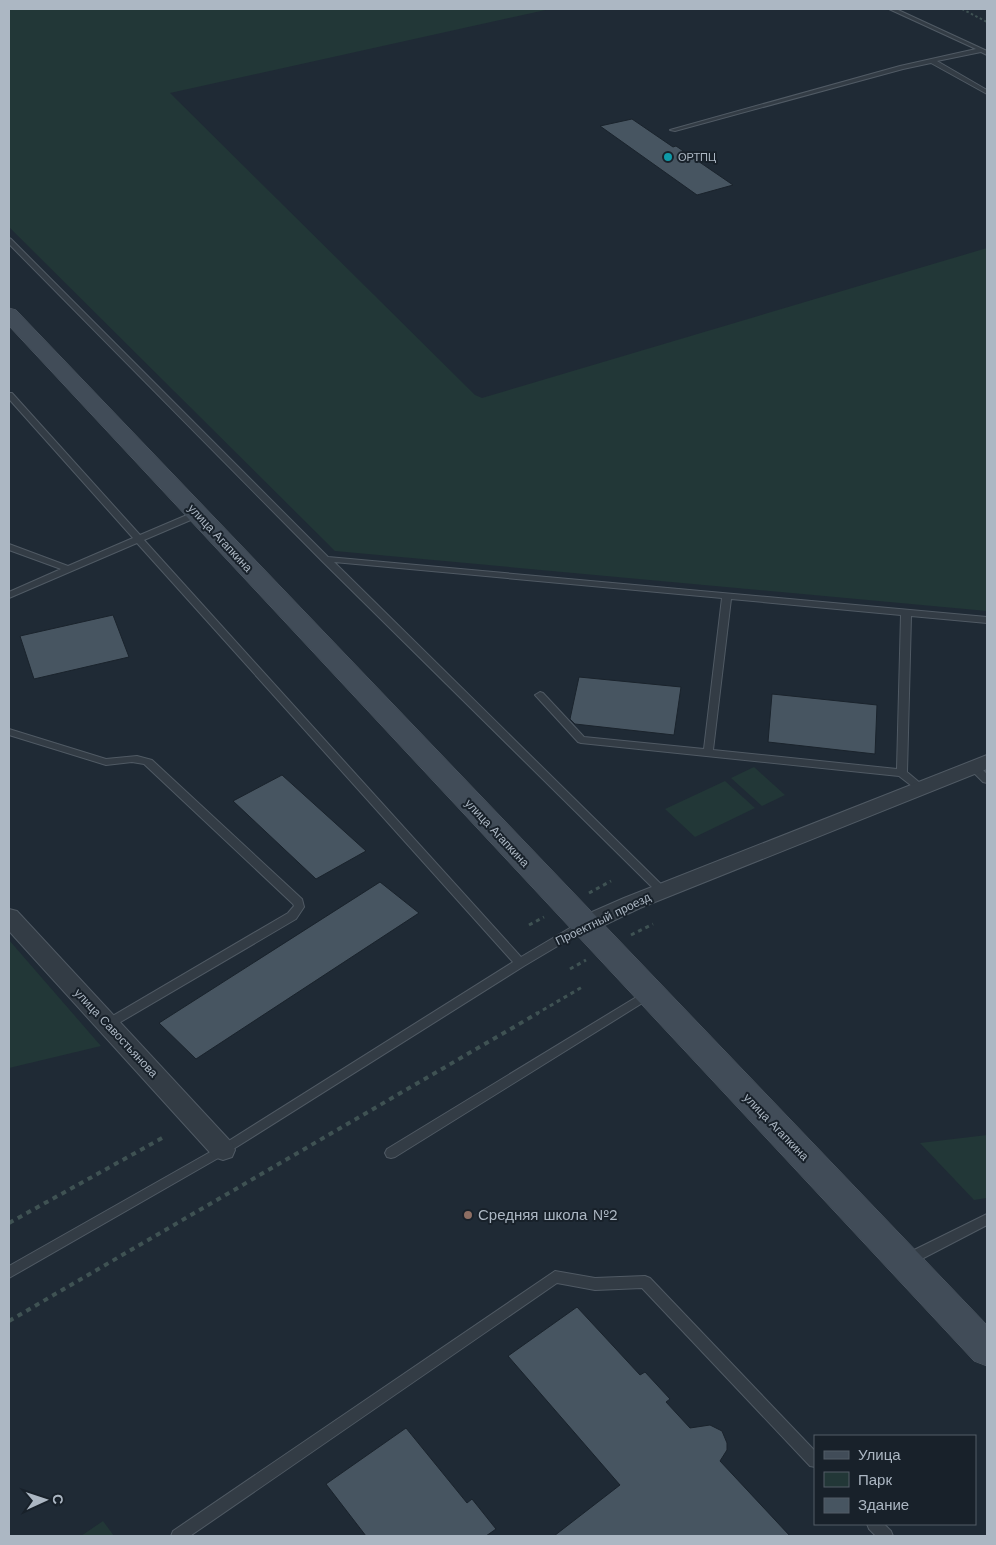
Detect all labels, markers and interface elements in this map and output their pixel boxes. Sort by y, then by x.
marker: ОРТПЦ [662,151,674,163]
place label: ОРТПЦ [678,151,716,164]
street label: улица Агапкина [185,501,255,575]
street label: улица Агапкина [462,796,532,870]
street label: Проектный проезд [553,890,653,948]
street label: улица Савостьянова [71,986,161,1080]
street label: улица Агапкина [741,1091,812,1164]
place label: Средняя школа №2 [478,1206,618,1224]
marker: Средняя школа №2 [462,1209,474,1221]
legend [814,1435,976,1525]
text: Улица [858,1446,901,1464]
text: Парк [858,1471,892,1489]
north arrow [20,1475,70,1525]
text: С [50,1494,66,1505]
text: Здание [858,1496,909,1514]

